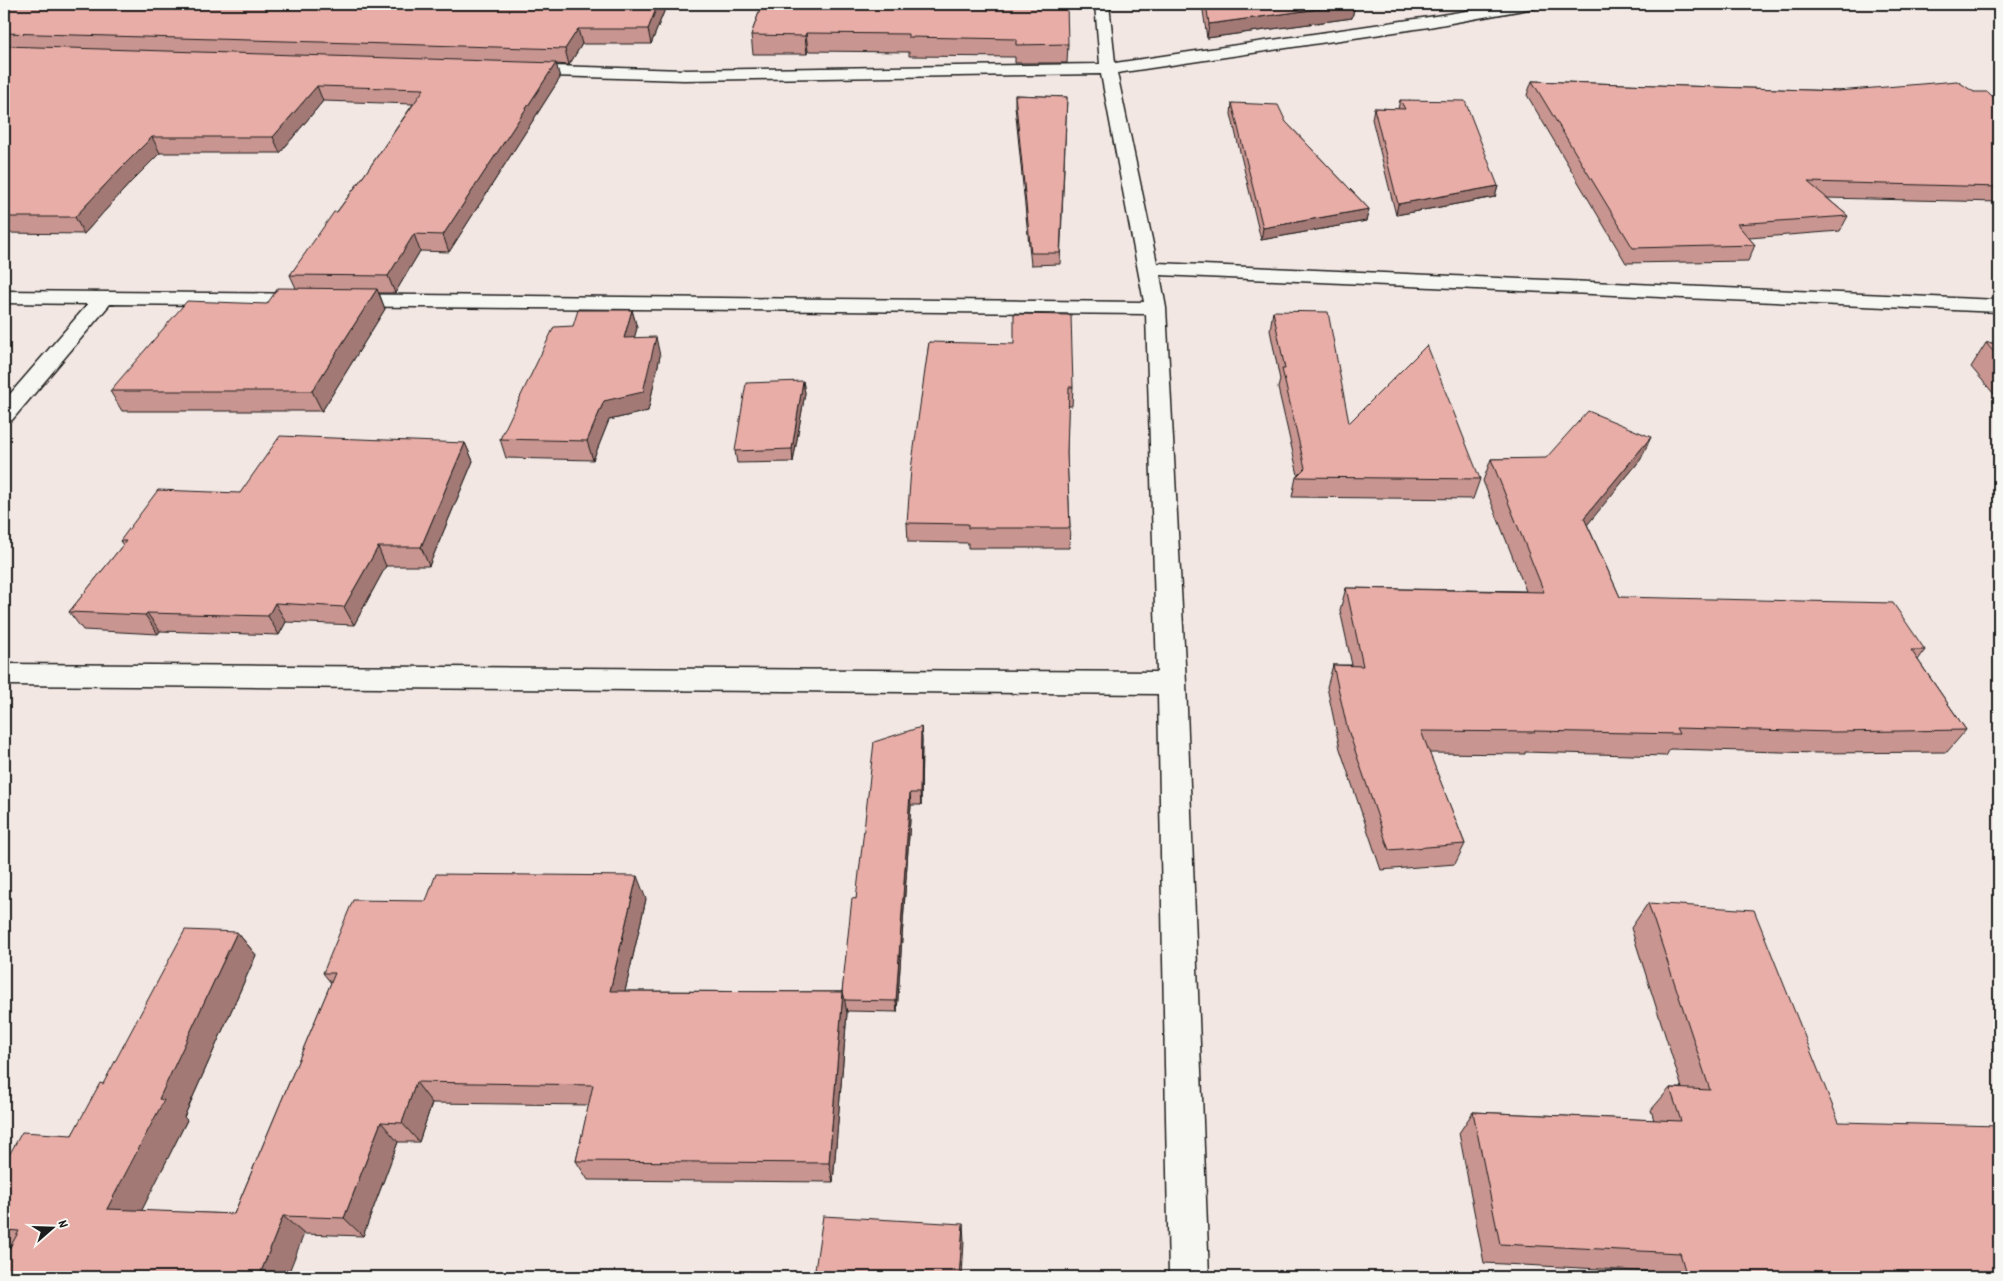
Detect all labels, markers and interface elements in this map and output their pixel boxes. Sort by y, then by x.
north arrow [28,1204,78,1254]
text: N [52,1218,73,1231]

